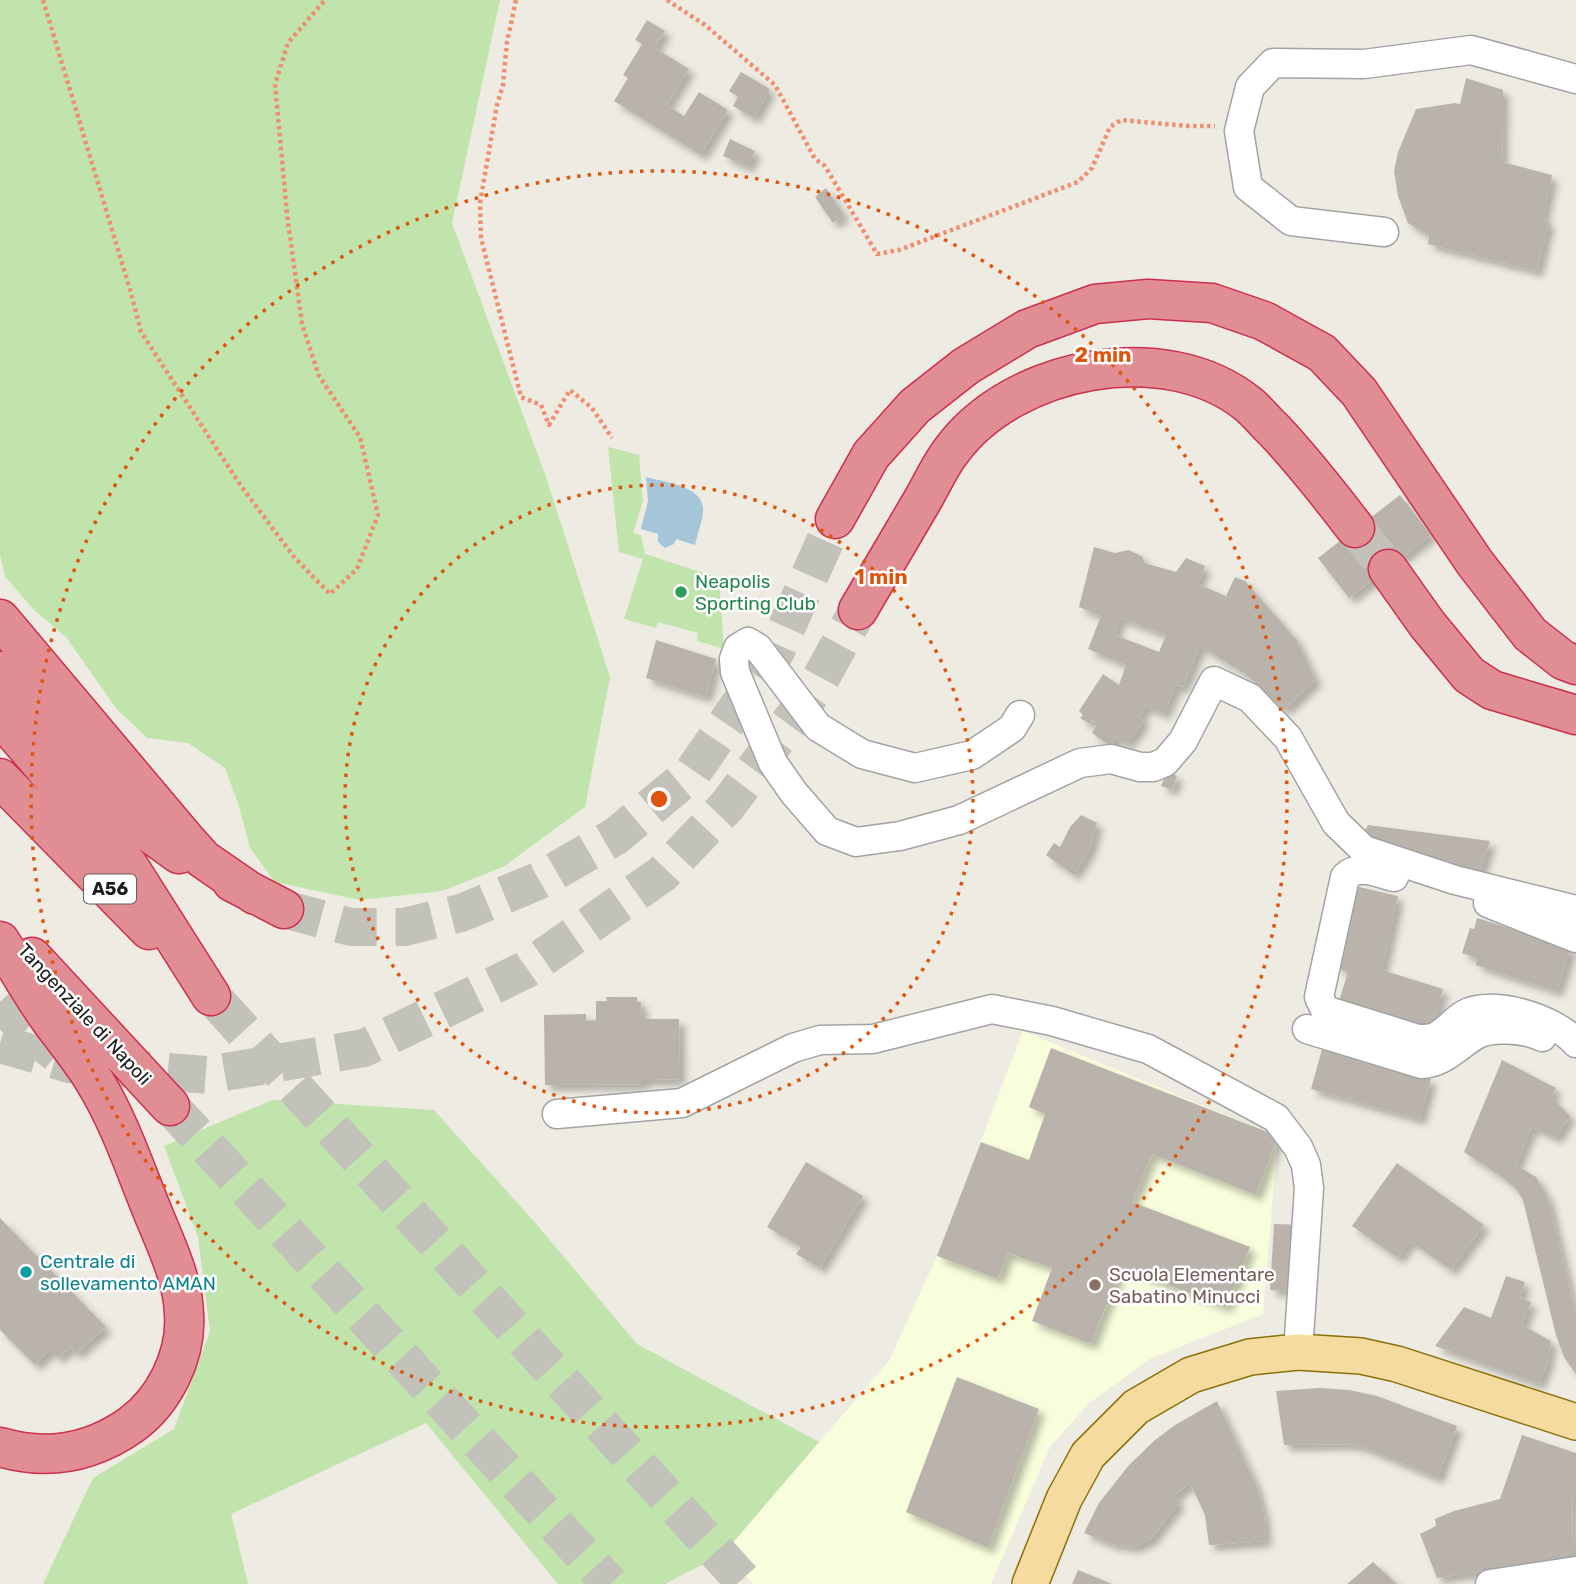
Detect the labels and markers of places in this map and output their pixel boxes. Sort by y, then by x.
place label: Neapolis Sporting Club [695,570,816,615]
marker: Neapolis Sporting Club [673,584,689,600]
centre of rings [647,787,671,811]
place label: Centrale di sollevamento AMAN [40,1250,216,1295]
place label: Scuola Elementare Sabatino Minucci [1109,1263,1275,1308]
marker: Centrale di sollevamento AMAN [18,1264,34,1280]
marker: Scuola Elementare Sabatino Minucci [1087,1277,1103,1293]

